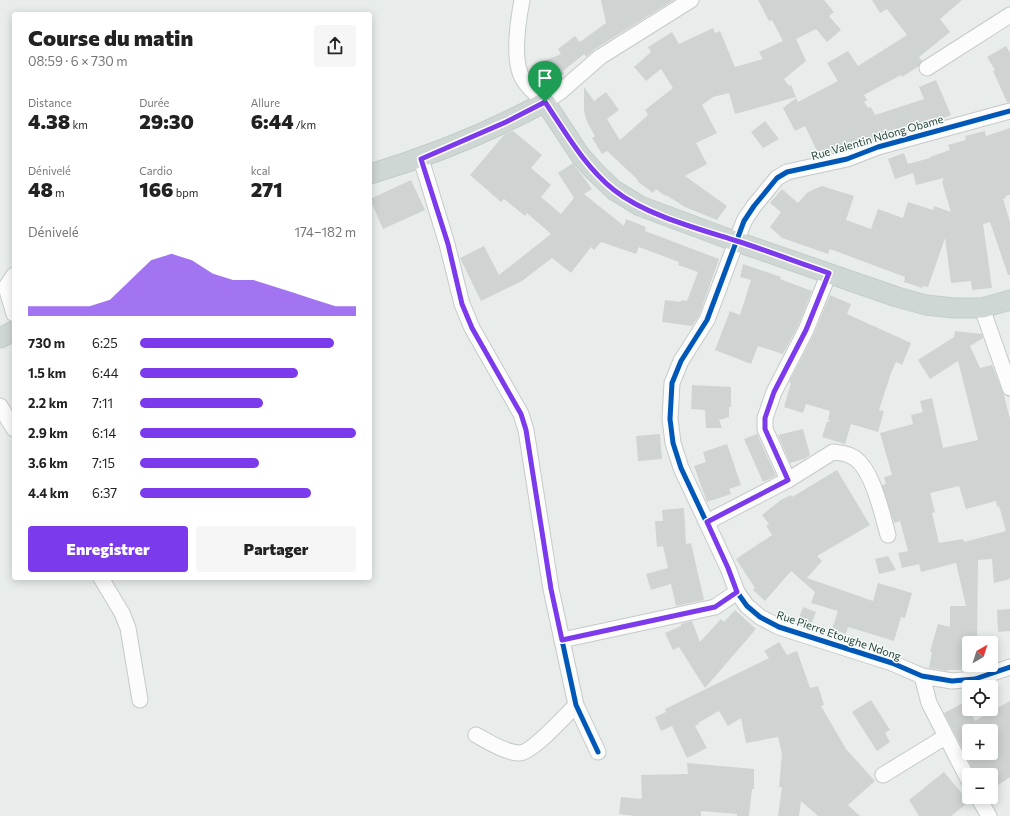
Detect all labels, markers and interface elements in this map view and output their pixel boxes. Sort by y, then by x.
text: Course du matin [28,24,193,51]
button: share [314,25,356,67]
text: 08:59 · 6 × 730 m [28,53,128,69]
pin [528,61,562,102]
icon: arrive [534,67,556,89]
text: Distance [28,96,72,109]
text: Durée [139,96,169,109]
text: Allure [251,96,280,109]
text: 4.38 [28,109,70,133]
text: 29:30 [139,109,194,133]
text: 6:44 [251,109,294,133]
street label: Rue Valentin Ndong Obame [809,112,945,162]
text: km [70,118,88,131]
text: /km [294,118,316,131]
text: Dénivelé [28,164,71,177]
text: Cardio [139,164,173,177]
text: kcal [251,164,270,177]
text: 48 [28,177,53,201]
text: 166 [139,177,174,201]
text: 271 [251,177,283,201]
text: m [53,186,65,199]
text: bpm [174,186,198,199]
text: Dénivelé [28,224,79,240]
text: 174–182 m [294,224,356,240]
text: 730 m [28,335,65,351]
text: 6:25 [92,335,118,351]
text: 1.5 km [28,365,66,381]
text: 6:44 [92,365,119,381]
text: 2.2 km [28,395,68,411]
text: 7:11 [92,395,113,411]
text: 2.9 km [28,425,68,441]
text: 6:14 [92,425,116,441]
text: 3.6 km [28,455,68,471]
text: 7:15 [92,455,115,471]
text: 4.4 km [28,485,69,501]
text: 6:37 [92,485,117,501]
button: Enregistrer [28,526,188,572]
button: Partager [196,526,356,572]
street label: Rue Pierre Etoughe Ndong [775,608,903,662]
north arrow [962,636,998,672]
map controls [962,636,998,804]
button: locate [962,680,998,716]
button: + [962,724,998,760]
button: − [962,768,998,804]

